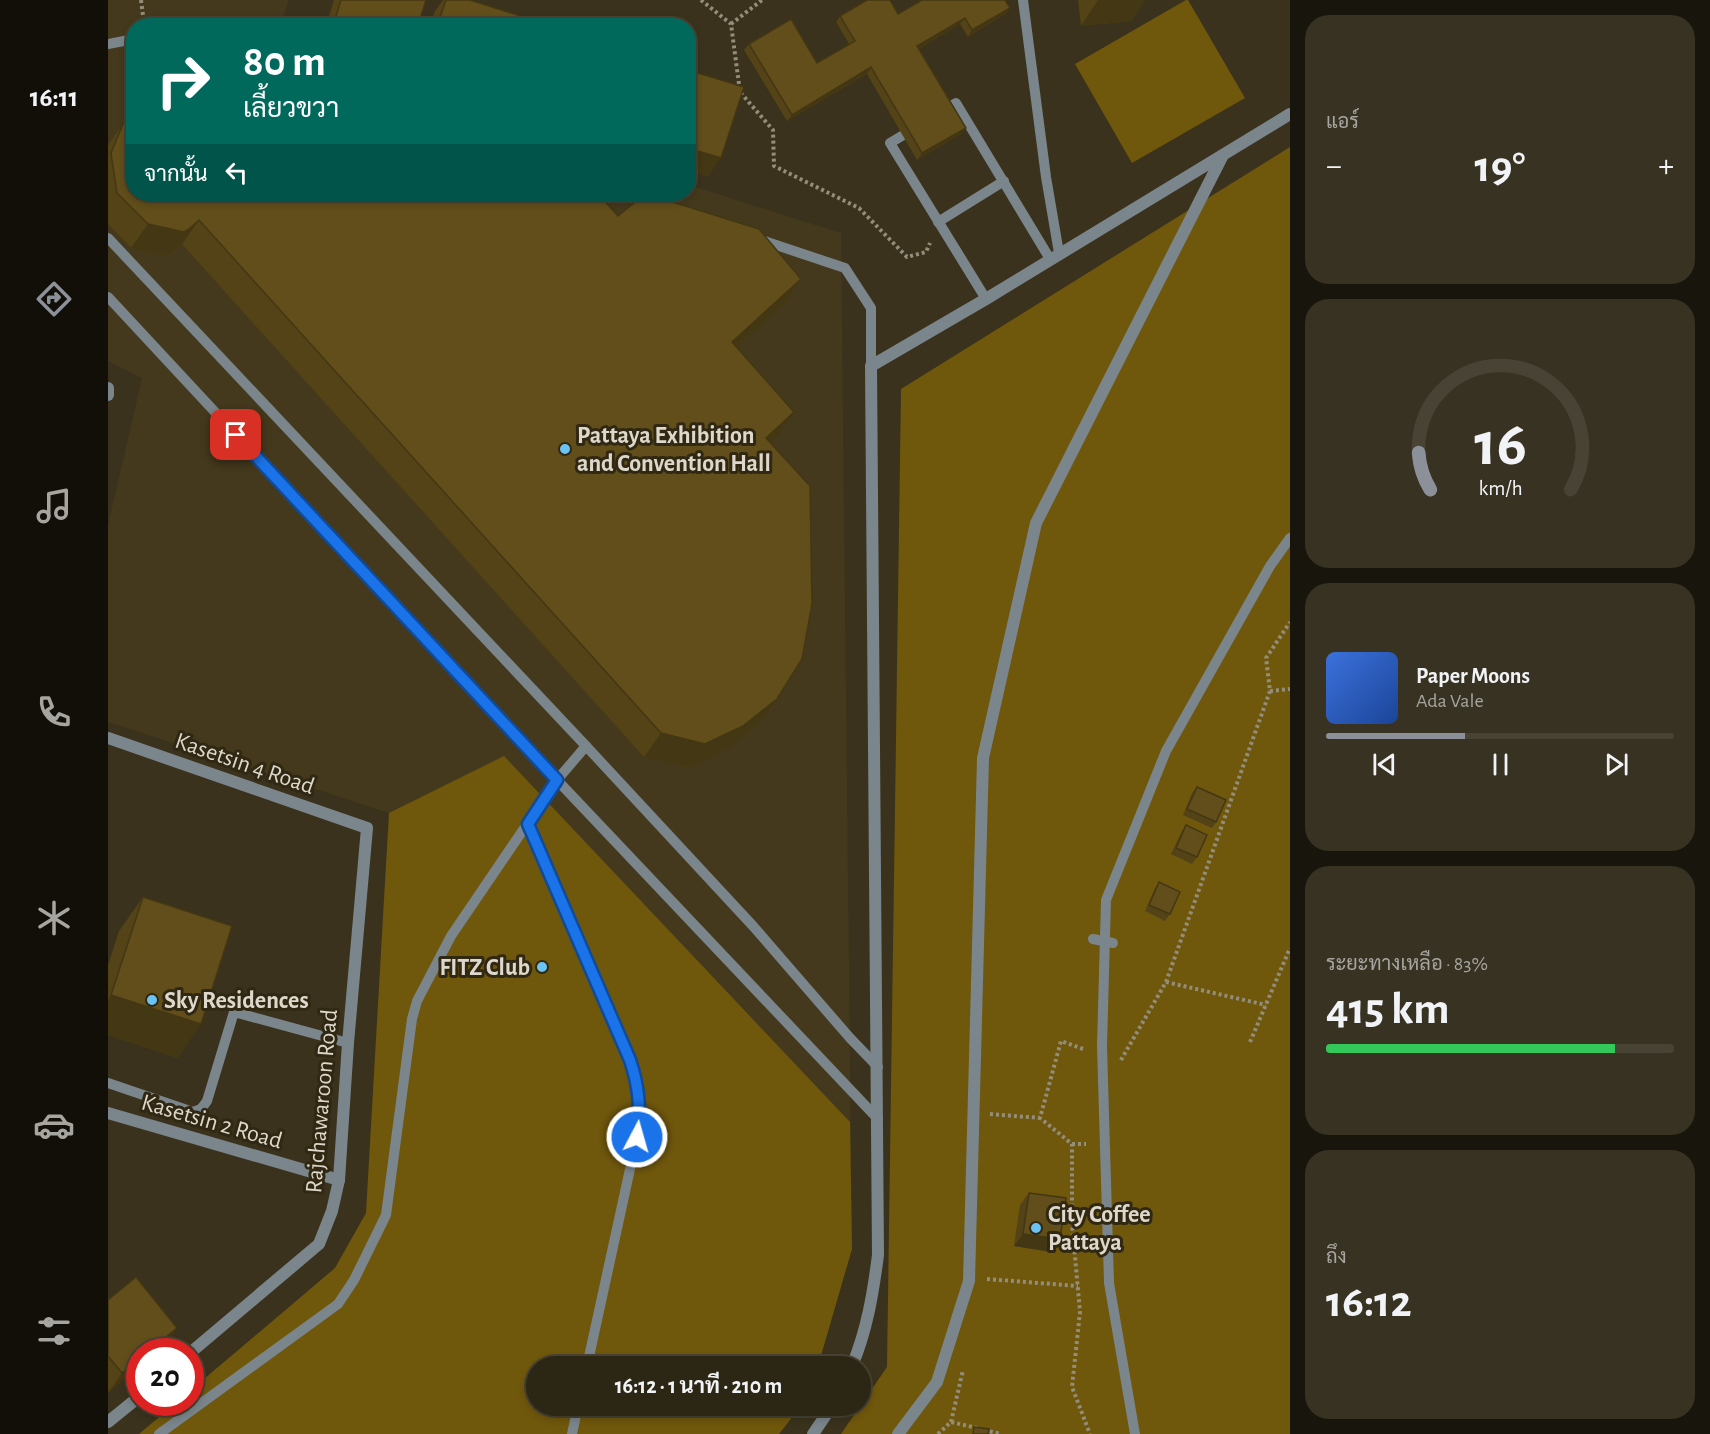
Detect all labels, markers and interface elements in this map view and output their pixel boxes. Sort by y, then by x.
text: 80 m [243,41,326,83]
icon: right [144,42,222,120]
text: 16:11 [30,84,78,111]
text: เลี้ยวขวา [243,95,339,122]
text: แอร์ [1326,112,1359,132]
text: 19° [1474,145,1526,190]
text: − [1326,150,1342,183]
text: + [1658,150,1674,183]
icon: left [220,156,253,189]
text: จากนั้น [144,163,208,185]
icon: directions [33,278,75,320]
pin [210,409,261,460]
text: 16 [1474,414,1526,476]
icon: arrive [219,418,252,451]
place label: Pattaya Exhibition and Convention Hall [577,424,771,476]
marker: Pattaya Exhibition and Convention Hall [558,442,572,456]
text: km/h [1478,479,1522,500]
icon: music [33,485,75,527]
text: Paper Moons [1416,665,1530,687]
icon: phone [33,691,75,733]
text: Ada Vale [1416,691,1484,711]
street label: Kasetsin 4 Road [172,729,318,799]
icon: previous [1368,748,1401,781]
icon: pause [1484,748,1517,781]
icon: next [1600,748,1633,781]
icon: climate [33,897,75,939]
text: ระยะทางเหลือ · 83% [1326,954,1488,974]
place label: FITZ Club [439,956,530,980]
marker: FITZ Club [535,960,549,974]
text: 415 km [1326,987,1450,1032]
place label: Sky Residences [164,989,309,1013]
marker: Sky Residences [145,993,159,1007]
street label: Rajchawaroon Road [302,1008,342,1194]
street label: Kasetsin 2 Road [139,1090,285,1154]
icon: car [33,1104,75,1146]
position arrow [605,1105,669,1169]
place label: City Coffee Pattaya [1048,1203,1151,1255]
marker: City Coffee Pattaya [1029,1221,1043,1235]
text: ถึง [1326,1247,1347,1267]
text: 16:12 [1326,1280,1412,1325]
icon: filters [33,1310,75,1352]
speed limit sign: 20 [126,1338,204,1416]
text: 16:12 · 1 นาที · 210 m [615,1375,782,1397]

